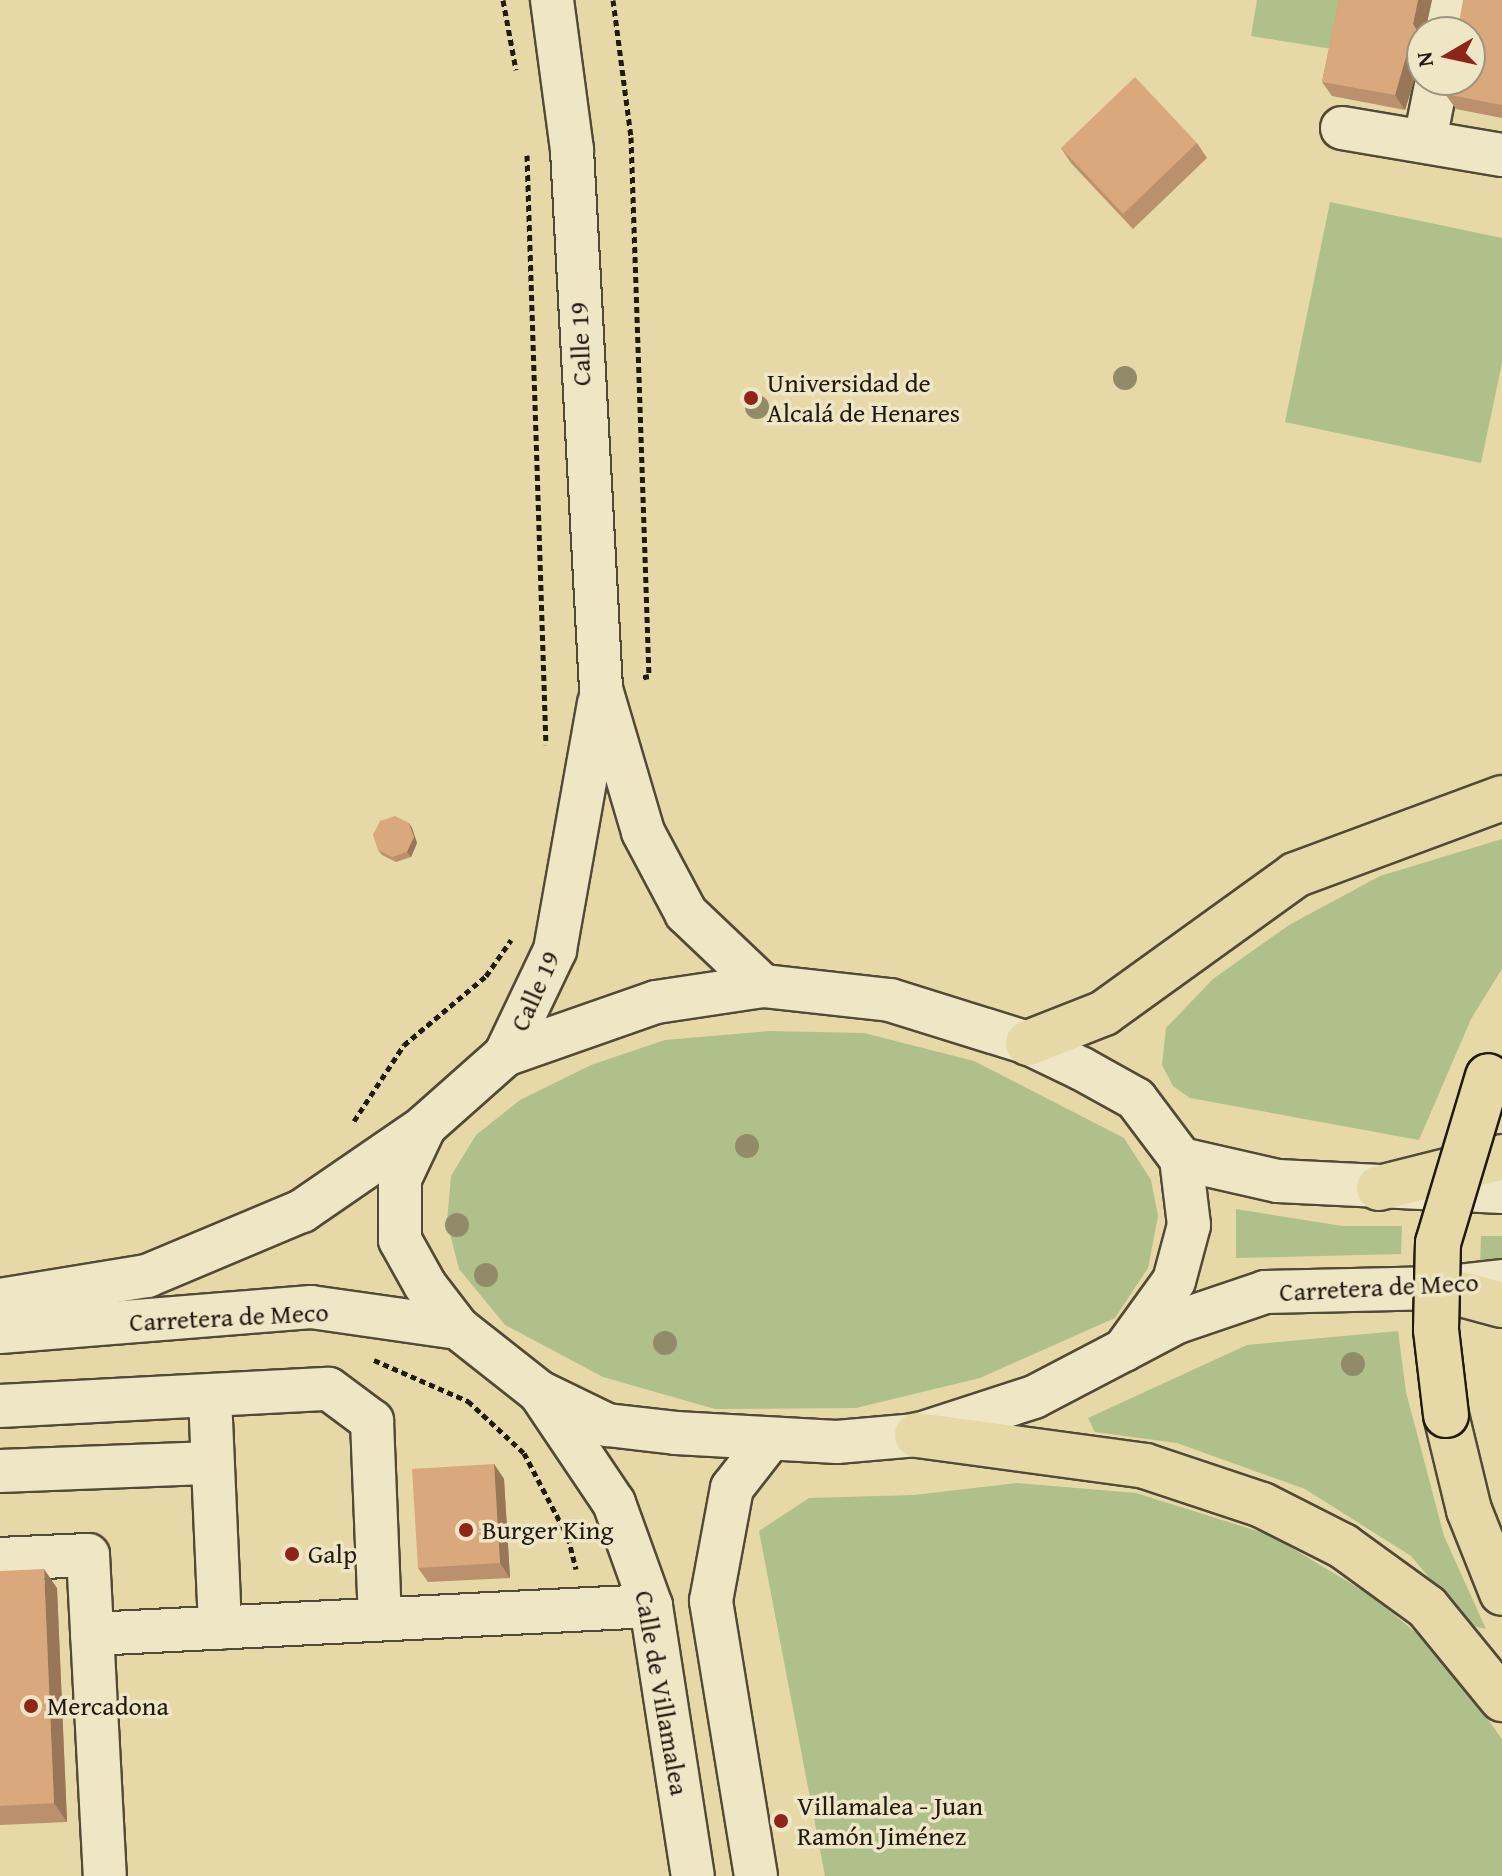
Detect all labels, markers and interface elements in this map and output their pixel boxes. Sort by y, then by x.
north arrow [1406,16,1486,96]
text: N [1407,50,1441,69]
street label: Calle 19 [563,301,597,387]
place label: Universidad de Alcalá de Henares [767,367,960,428]
marker: Universidad de Alcalá de Henares [742,389,760,407]
street label: Calle 19 [504,946,566,1036]
street label: Carretera de Meco [1279,1266,1479,1308]
street label: Carretera de Meco [129,1296,329,1338]
place label: Burger King [482,1514,613,1546]
marker: Burger King [457,1521,475,1539]
place label: Galp [308,1538,357,1570]
marker: Galp [283,1545,301,1563]
street label: Calle de Villamalea [629,1588,695,1798]
place label: Mercadona [47,1690,169,1722]
marker: Mercadona [22,1697,40,1715]
place label: Villamalea - Juan Ramón Jiménez [797,1790,983,1852]
marker: Villamalea - Juan Ramón Jiménez [772,1812,790,1830]

